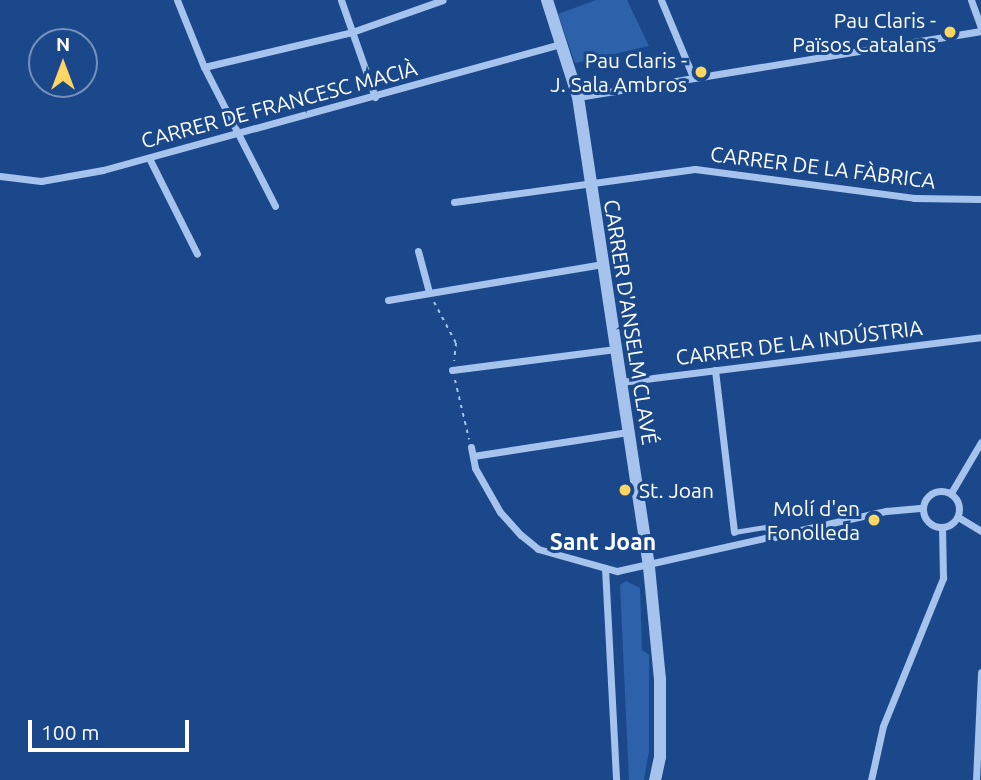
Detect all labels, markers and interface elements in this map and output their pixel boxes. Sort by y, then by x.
place label: Pau Claris - Països Catalans [792,7,936,57]
marker: Pau Claris - Països Catalans [942,24,958,40]
north arrow [28,28,98,98]
text: N [56,33,70,55]
place label: Pau Claris - J. Sala Ambros [550,47,687,97]
street label: CARRER DE FRANCESC MACIÀ [138,55,420,153]
marker: Pau Claris - J. Sala Ambros [693,64,709,80]
street label: CARRER DE LA FÀBRICA [709,141,937,193]
street label: CARRER D'ANSELM CLAVÉ [599,197,663,447]
street label: CARRER DE LA INDÚSTRIA [674,314,924,370]
place label: St. Joan [639,477,714,503]
marker: St. Joan [617,482,633,498]
place label: Molí d'en Fonolleda [767,495,860,545]
marker: Molí d'en Fonolleda [866,512,882,528]
district label: Sant Joan [550,528,656,556]
scale bar [32,706,192,750]
text: 100 m [41,720,99,744]

